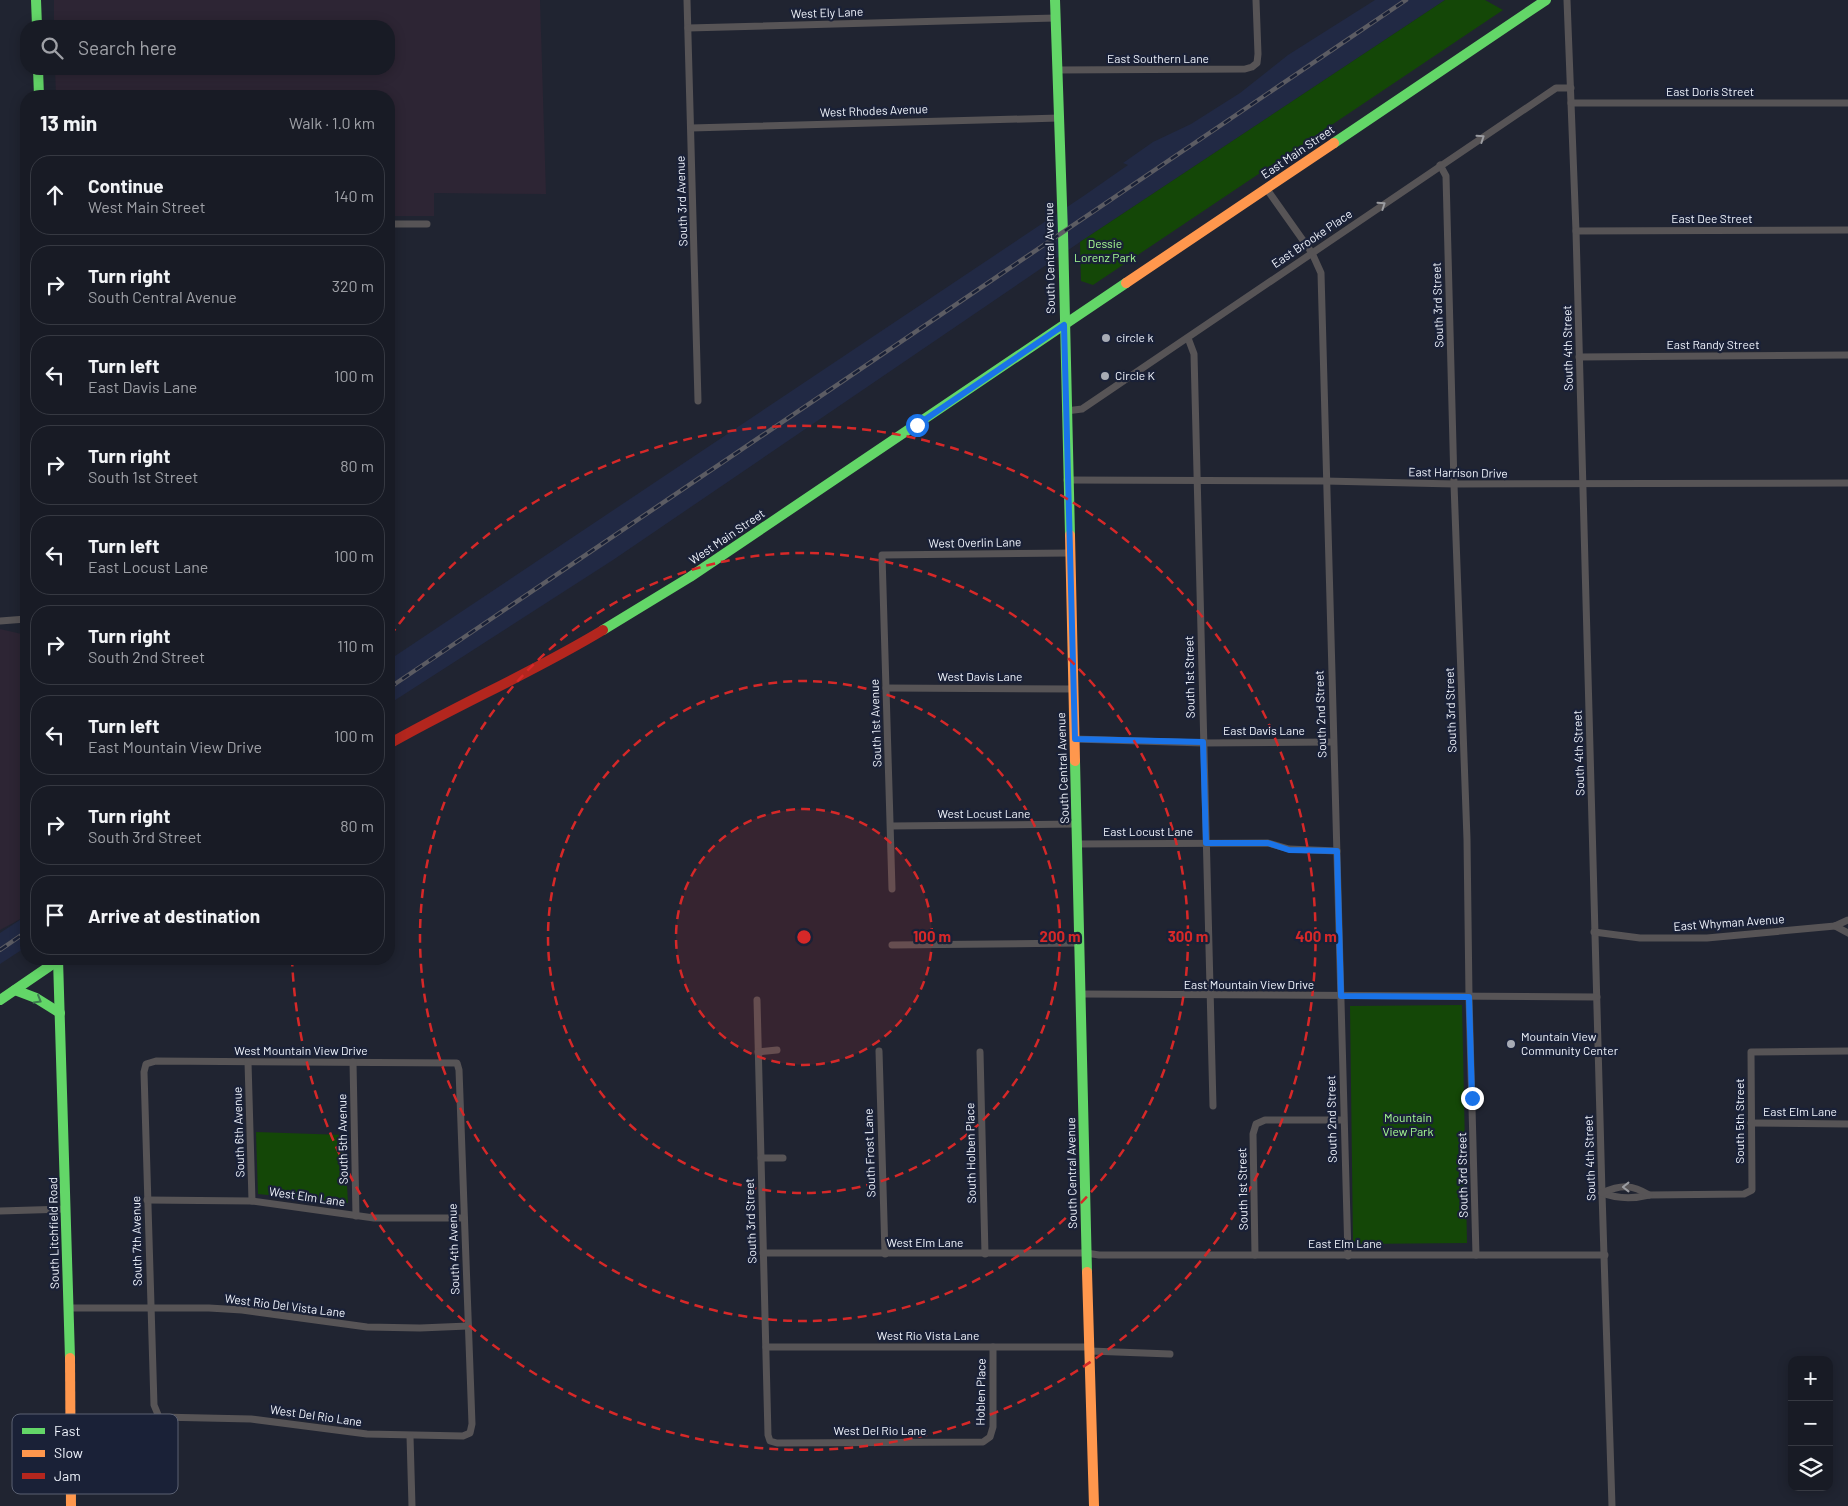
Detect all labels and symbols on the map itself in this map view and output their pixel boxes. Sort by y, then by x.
street label: West Ely Lane [791,4,863,20]
street label: East Southern Lane [1107,51,1209,65]
street label: East Doris Street [1666,84,1754,98]
street label: West Rhodes Avenue [820,101,928,119]
street label: East Main Street [1258,122,1337,181]
one-way arrow [1475,135,1485,144]
street label: South 3rd Avenue [672,155,690,247]
street label: South Central Avenue [1041,202,1057,314]
one-way arrow [1376,202,1385,211]
street label: East Brooke Place [1269,206,1354,270]
street label: East Dee Street [1671,211,1753,225]
park label: Dessie Lorenz Park [1074,236,1136,264]
street label: South 3rd Street [1429,262,1445,348]
street label: South 4th Street [1559,305,1575,391]
place label: circle k [1116,330,1153,344]
marker: circle k [1100,332,1112,344]
street label: East Randy Street [1666,337,1760,351]
place label: Circle K [1115,368,1155,382]
marker: Circle K [1099,370,1111,382]
route start [906,414,929,437]
street label: East Harrison Drive [1408,464,1508,480]
street label: West Main Street [686,506,767,567]
street label: West Overlin Lane [928,534,1022,550]
street label: South 1st Street [1181,636,1197,718]
street label: South 3rd Street [1442,667,1458,753]
street label: West Davis Lane [938,669,1022,683]
street label: South 2nd Street [1311,670,1329,758]
street label: South 1st Avenue [866,679,884,767]
street label: South 4th Street [1570,710,1586,796]
street label: South Central Avenue [1053,712,1071,824]
street label: East Davis Lane [1223,723,1305,737]
street label: West Locust Lane [937,806,1031,820]
street label: East Locust Lane [1103,824,1193,838]
street label: East Whyman Avenue [1673,911,1785,933]
text: 100 m [913,927,951,945]
text: 200 m [1039,927,1081,945]
text: 300 m [1168,927,1208,945]
text: 400 m [1295,927,1337,945]
centre of rings [795,928,813,946]
street label: East Mountain View Drive [1184,977,1314,991]
one-way arrow [33,993,42,1003]
place label: Mountain View Community Center [1521,1029,1619,1057]
marker: Mountain View Community Center [1505,1038,1517,1050]
street label: West Mountain View Drive [234,1043,368,1057]
street label: South 2nd Street [1323,1075,1339,1163]
street label: South 5th Street [1732,1078,1746,1164]
street label: South 6th Avenue [229,1086,247,1178]
route end [1461,1087,1484,1110]
street label: South 5th Avenue [334,1094,350,1185]
street label: South Holben Place [962,1103,978,1203]
street label: East Elm Lane [1763,1104,1837,1118]
street label: South Frost Lane [860,1108,878,1198]
park label: Mountain View Park [1382,1110,1434,1138]
street label: South 4th Street [1581,1115,1597,1201]
street label: South Central Avenue [1063,1117,1079,1229]
street label: South 3rd Street [1454,1132,1470,1218]
street label: South 1st Street [1234,1148,1250,1230]
street label: South Litchfield Road [45,1177,61,1289]
street label: South 3rd Street [742,1178,758,1264]
one-way arrow [1622,1182,1630,1192]
street label: West Elm Lane [268,1184,346,1208]
street label: South 7th Avenue [128,1196,144,1286]
street label: South 4th Avenue [444,1203,462,1295]
street label: West Elm Lane [887,1235,963,1249]
street label: East Elm Lane [1308,1236,1382,1250]
street label: West Rio Del Vista Lane [224,1291,346,1319]
street label: West Rio Vista Lane [877,1328,979,1342]
street label: Hoblen Place [972,1358,988,1426]
street label: West Del Rio Lane [269,1402,363,1428]
legend [12,1414,178,1494]
text: Fast [54,1422,80,1439]
street label: West Del Rio Lane [834,1423,926,1437]
text: Slow [54,1444,83,1461]
text: Jam [54,1467,81,1484]

